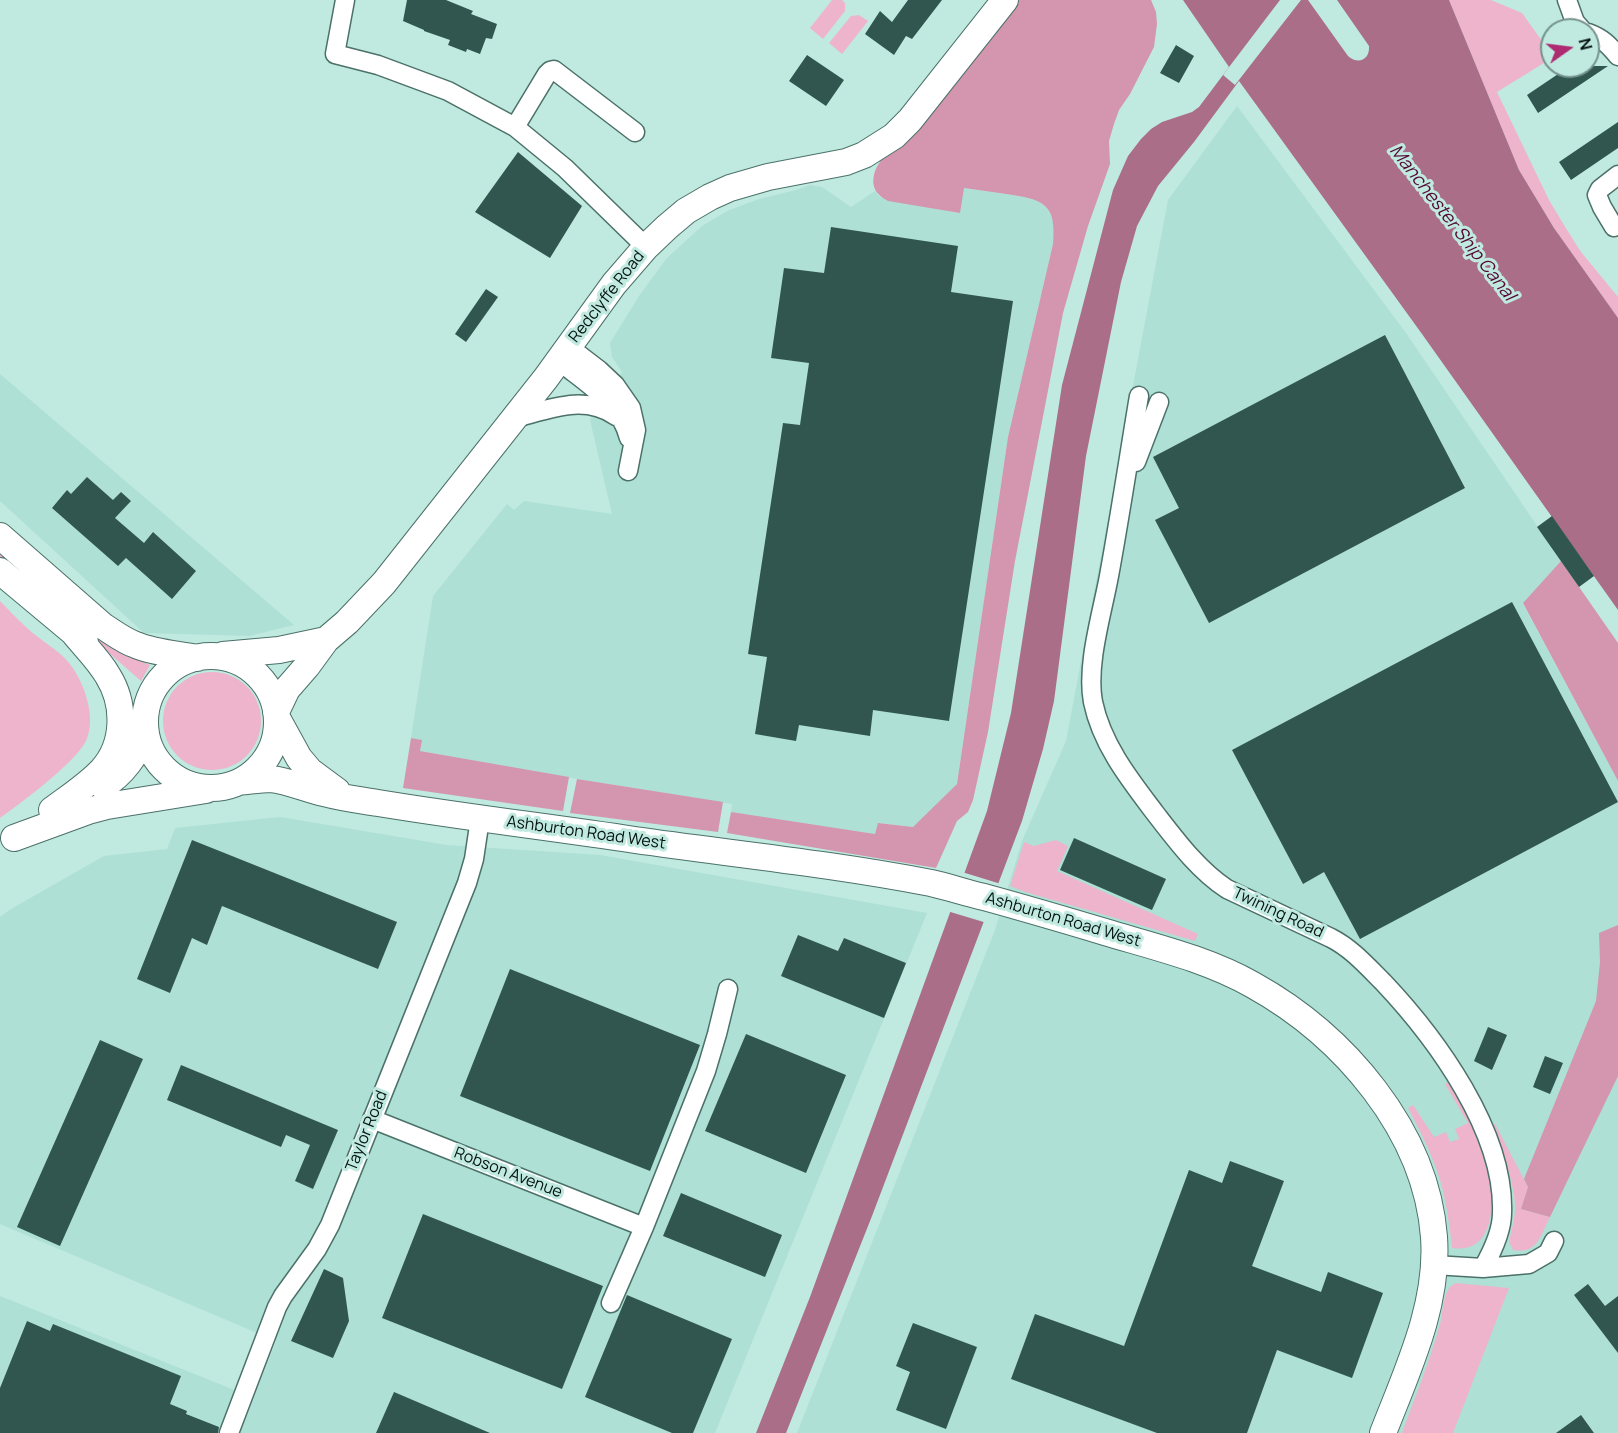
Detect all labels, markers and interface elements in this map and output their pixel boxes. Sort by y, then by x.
north arrow [1540,18,1600,78]
text: N [1573,36,1598,52]
water label: Manchester Ship Canal [1384,141,1520,305]
street label: Redclyffe Road [565,247,649,347]
street label: Ashburton Road West [505,812,667,854]
street label: Twining Road [1230,884,1326,942]
street label: Ashburton Road West [983,889,1143,951]
street label: Taylor Road [342,1088,392,1174]
street label: Robson Avenue [451,1144,565,1202]

